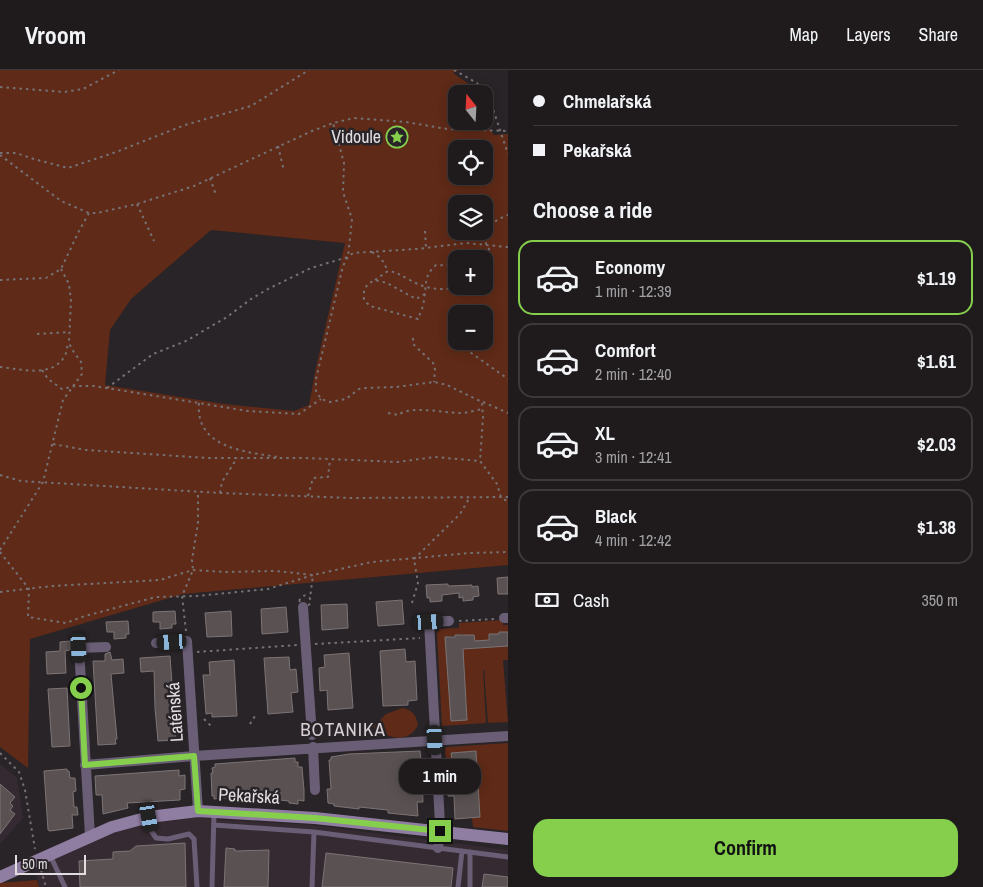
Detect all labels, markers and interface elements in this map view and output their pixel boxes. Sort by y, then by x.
text: Vroom [25,19,86,51]
text: Map [790,22,818,47]
text: Layers [846,22,891,47]
text: Share [919,22,958,47]
north arrow [448,85,492,130]
map controls [448,85,493,350]
text: Chmelařská [563,88,651,114]
place label: Vidoule [331,124,381,149]
place icon: Vidoule [385,125,409,149]
text: Pekařská [563,137,631,163]
button: locate [448,140,493,185]
button: layers [448,195,493,240]
text: Choose a ride [533,195,652,225]
button: + [448,250,493,295]
text: Economy [595,254,665,280]
icon: car [535,255,580,300]
text: $1.19 [917,265,956,291]
text: 1 min · 12:39 [595,280,672,302]
button: − [448,305,493,350]
text: Comfort [595,337,656,363]
icon: car [535,338,580,383]
text: $1.61 [917,348,956,374]
text: 2 min · 12:40 [595,363,672,385]
text: XL [595,420,615,446]
icon: car [535,421,580,466]
text: $2.03 [917,431,956,457]
text: 3 min · 12:41 [595,446,672,468]
text: Black [595,503,637,529]
icon: car [535,504,580,549]
text: $1.38 [917,514,956,540]
text: 4 min · 12:42 [595,529,672,551]
icon: cash [533,586,561,614]
text: Cash [573,587,609,613]
text: 350 m [922,589,958,611]
car [413,614,444,630]
car [70,633,87,663]
car [156,634,187,650]
route start [70,677,92,699]
street label: Laténská [160,681,189,743]
district label: BOTANIKA [300,716,386,742]
car [426,725,443,755]
callout: 1 min [399,758,481,794]
text: 1 min [423,765,457,787]
street label: Pekařská [218,781,280,810]
car [139,801,158,833]
button: Confirm [533,819,958,877]
route end [429,820,451,842]
scale bar [15,852,86,875]
text: 50 m [22,855,48,873]

